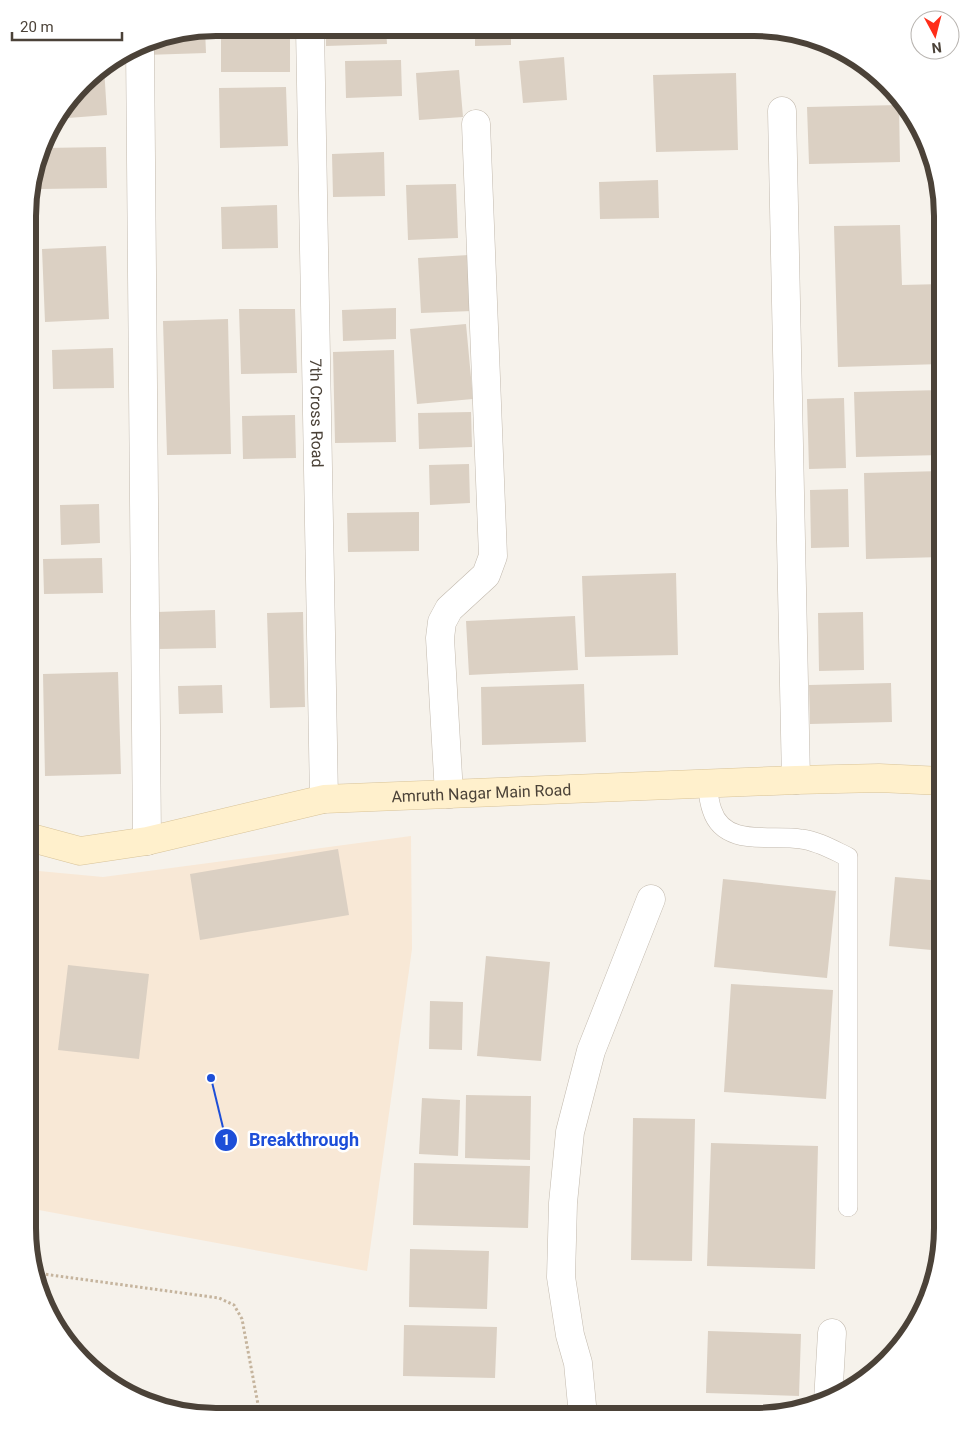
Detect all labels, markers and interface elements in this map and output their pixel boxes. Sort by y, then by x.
scale bar [12,10,122,42]
north arrow [910,10,960,60]
text: 20 m [20,18,54,36]
text: N [931,39,942,56]
street label: 7th Cross Road [307,358,327,468]
street label: Amruth Nagar Main Road [391,780,572,806]
callout: Breakthrough [214,1123,369,1156]
text: Breakthrough [249,1129,359,1150]
text: 1 [222,1131,230,1149]

